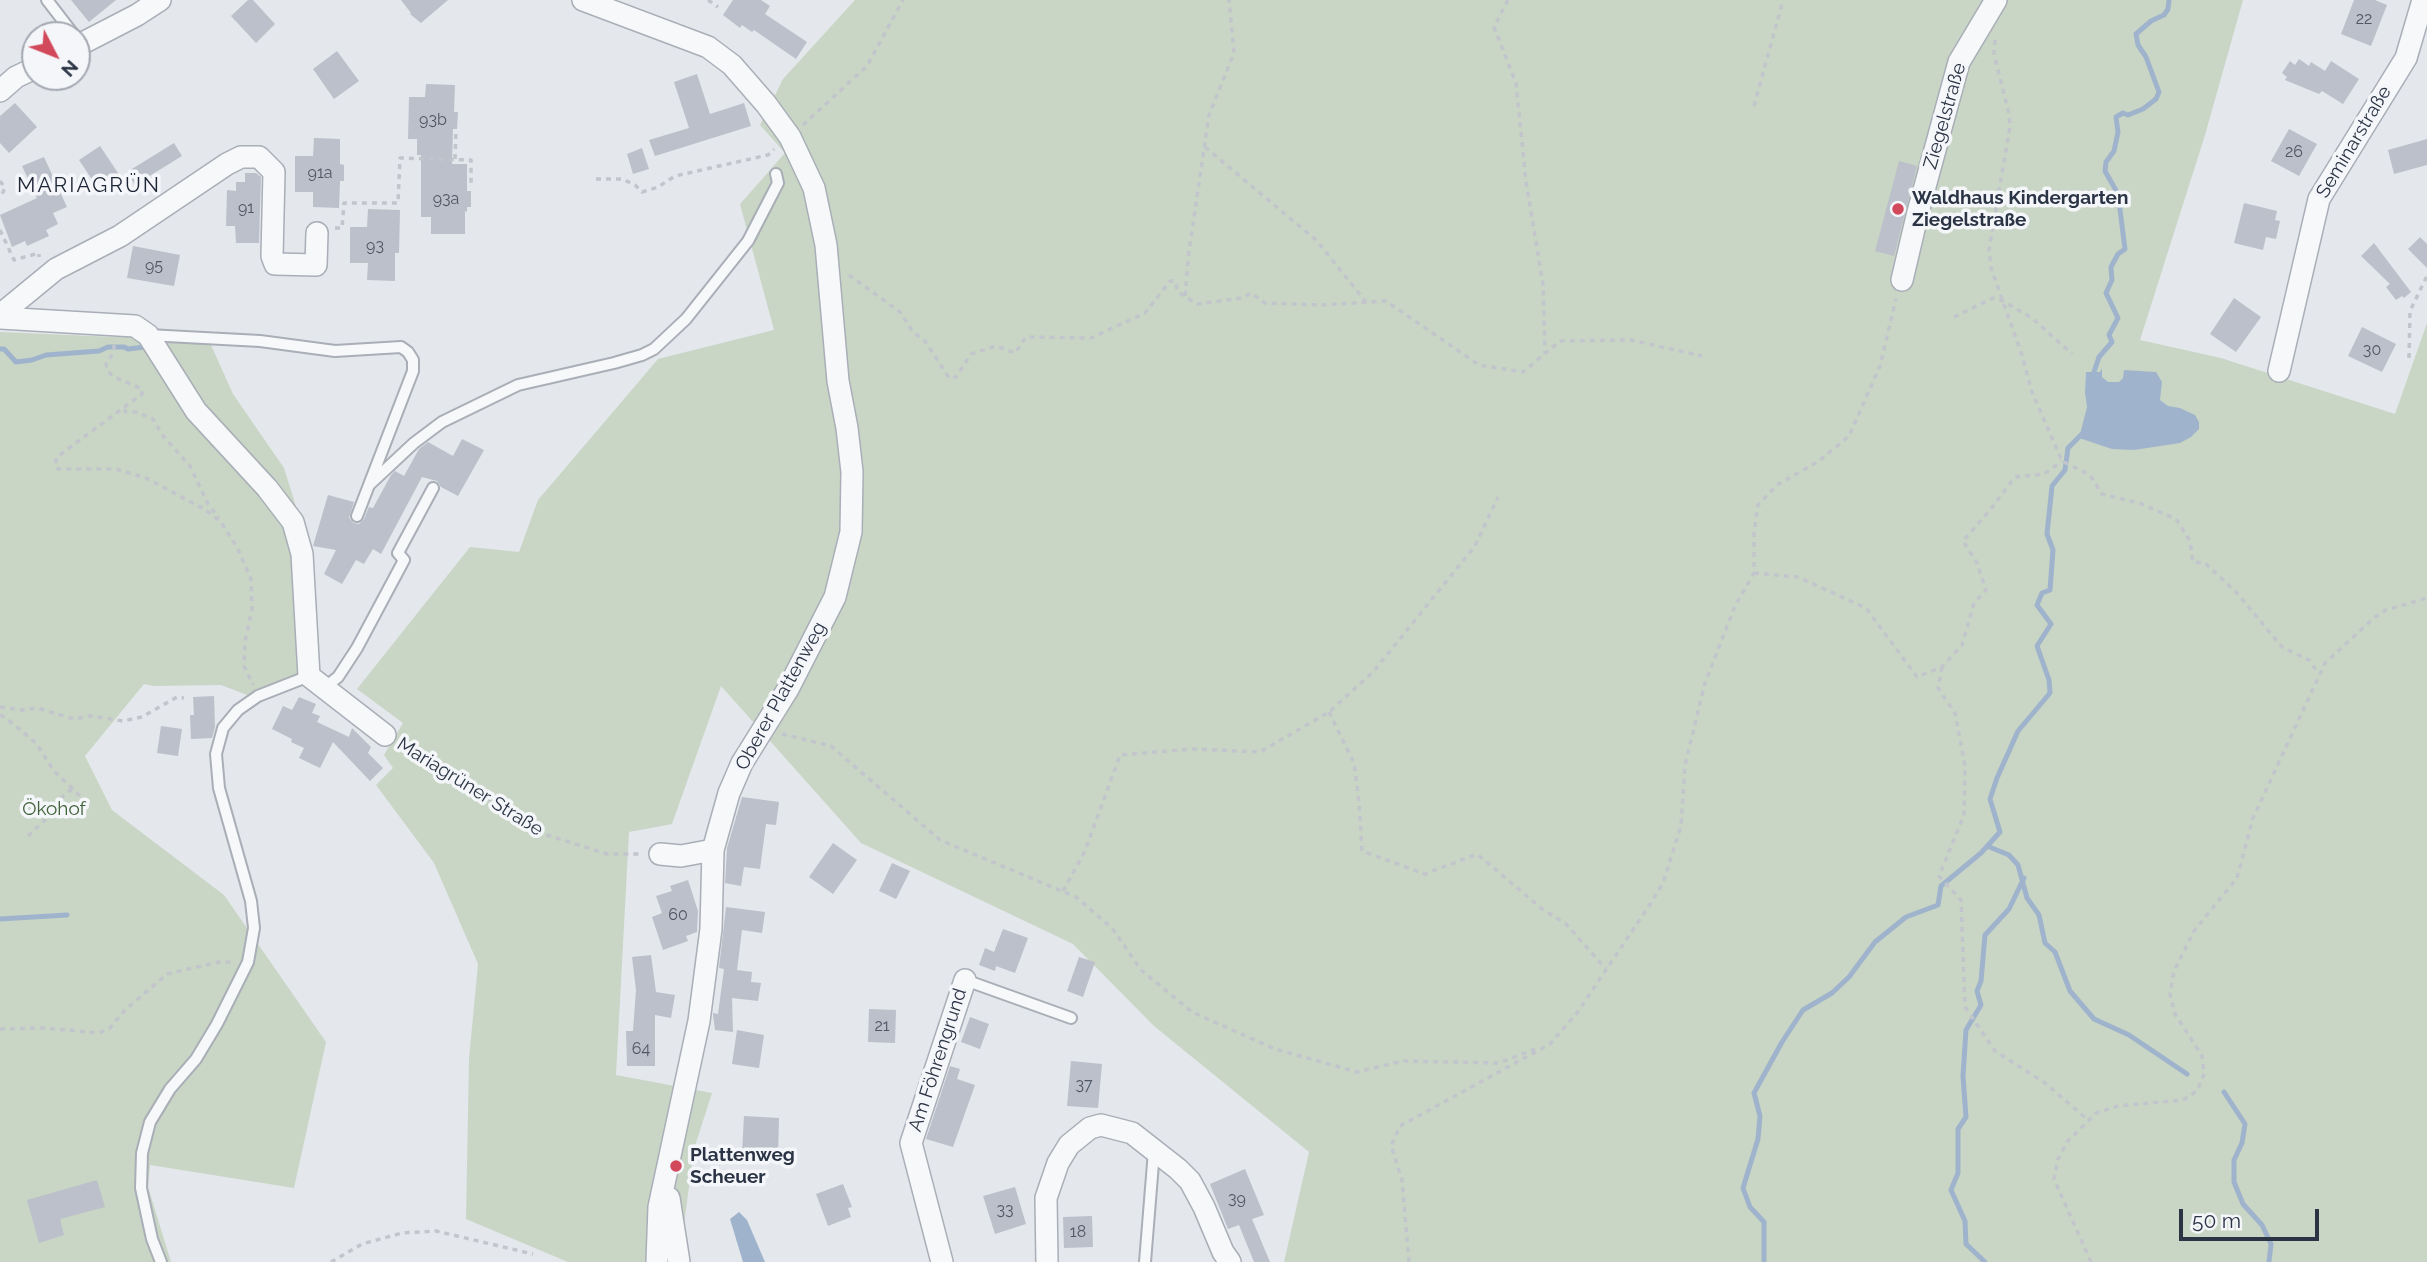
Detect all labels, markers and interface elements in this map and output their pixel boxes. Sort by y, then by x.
house number: 22 [2356,9,2372,29]
north arrow [21,21,91,91]
text: N [57,56,83,81]
street label: Ziegelstraße [1919,60,1971,172]
street label: Seminarstraße [2312,82,2396,202]
house number: 93b [419,110,447,130]
house number: 26 [2285,142,2303,162]
house number: 91a [308,163,332,183]
district label: MARIAGRÜN [18,173,160,199]
place label: Waldhaus Kindergarten Ziegelstraße [1912,187,2128,231]
house number: 93a [433,189,459,209]
house number: 91 [238,198,254,218]
marker: Waldhaus Kindergarten Ziegelstraße [1890,201,1906,217]
house number: 93 [366,236,384,256]
house number: 95 [145,256,163,276]
house number: 30 [2363,340,2381,360]
street label: Oberer Plattenweg [731,618,831,774]
street label: Mariagrüner Straße [393,733,547,841]
park label: Ökohof [22,798,86,820]
house number: 60 [668,905,688,925]
street label: Am Föhrengrund [904,985,972,1135]
house number: 21 [874,1016,890,1036]
house number: 64 [632,1039,650,1059]
house number: 37 [1075,1075,1093,1095]
place label: Plattenweg Scheuer [690,1144,795,1188]
marker: Plattenweg Scheuer [668,1158,684,1174]
house number: 39 [1228,1189,1246,1209]
scale bar [2182,1196,2322,1240]
house number: 33 [996,1200,1014,1220]
text: 50 m [2192,1208,2241,1233]
house number: 18 [1070,1222,1086,1242]

